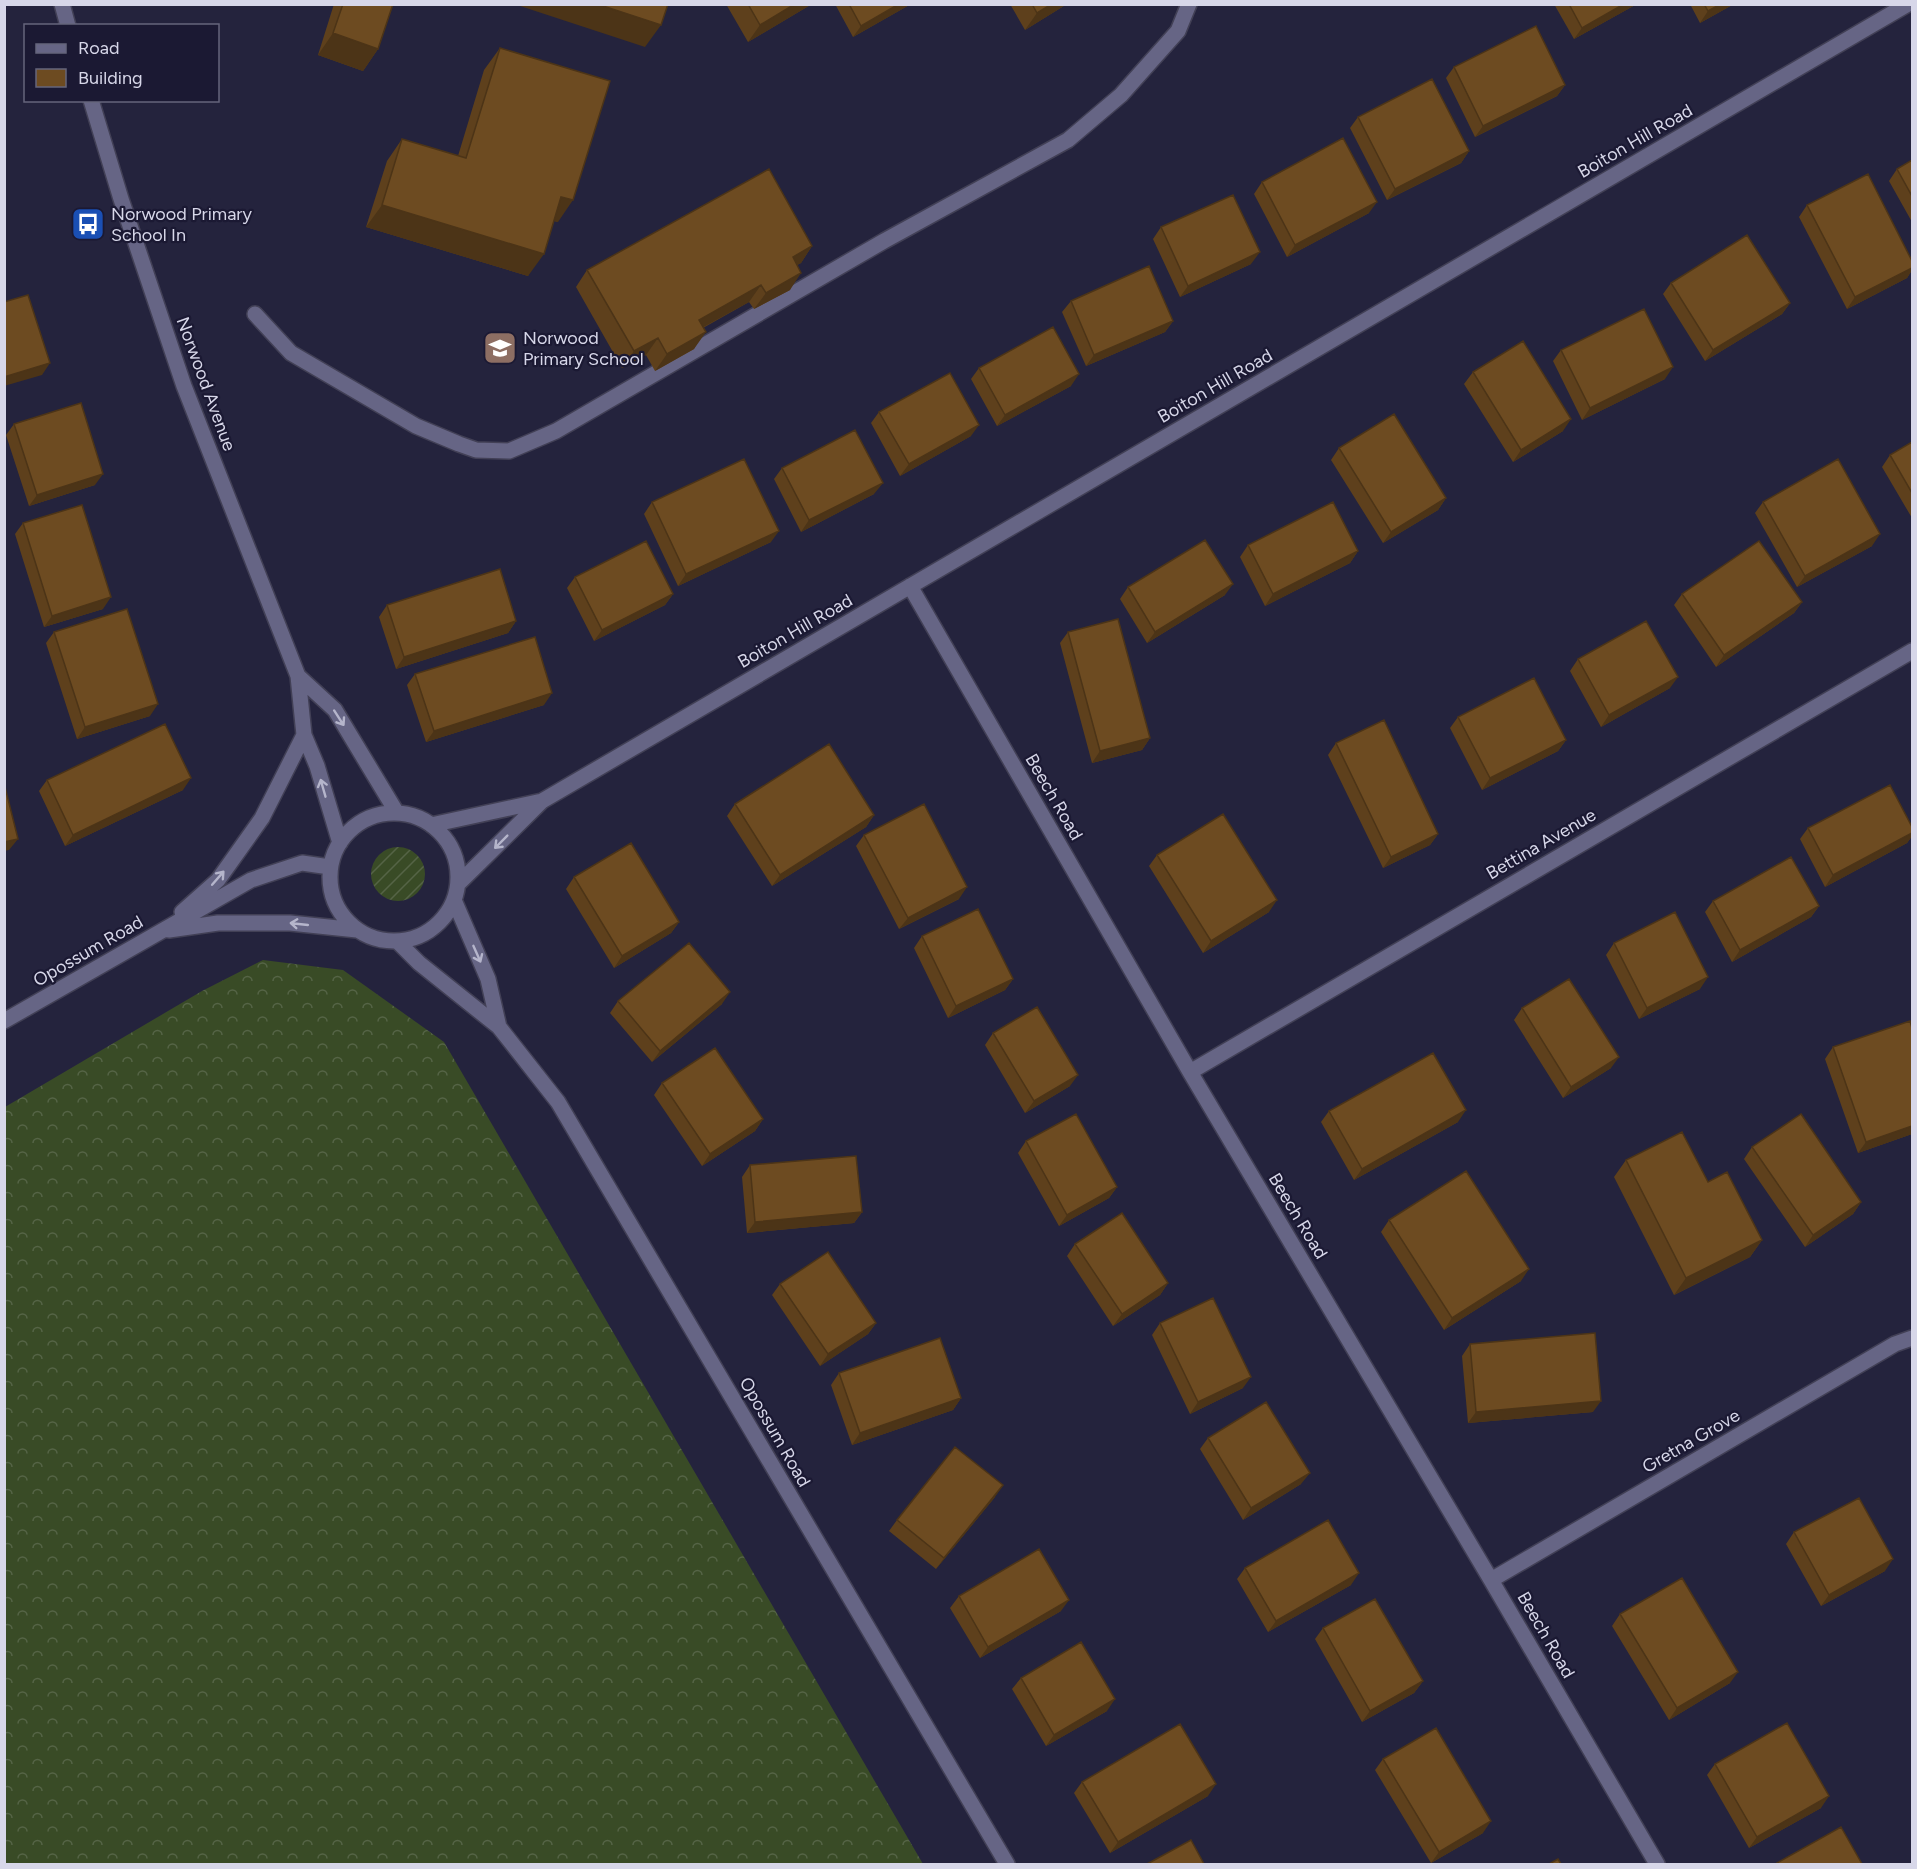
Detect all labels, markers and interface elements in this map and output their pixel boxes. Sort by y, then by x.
legend [24,24,219,102]
text: Road [78,37,119,59]
text: Building [78,67,143,89]
street label: Boiton Hill Road [1574,99,1696,183]
place label: Norwood Primary School In [111,203,252,246]
bus stop icon: Norwood Primary School In [70,206,106,242]
street label: Norwood Avenue [172,314,241,454]
place label: Norwood Primary School [523,327,644,370]
school or university icon: Norwood Primary School [482,330,518,366]
street label: Boiton Hill Road [1154,344,1276,428]
street label: Boiton Hill Road [734,589,856,673]
one-way arrow [334,709,346,726]
street label: Beech Road [1020,750,1088,844]
one-way arrow [317,779,328,798]
street label: Bettina Avenue [1482,804,1600,884]
one-way arrow [493,835,508,850]
one-way arrow [211,871,225,886]
street label: Opossum Road [29,911,147,991]
one-way arrow [289,918,309,929]
one-way arrow [472,944,483,962]
street label: Beech Road [1264,1169,1332,1263]
street label: Opossum Road [735,1373,815,1491]
street label: Gretna Grove [1638,1404,1744,1478]
street label: Beech Road [1512,1588,1580,1682]

